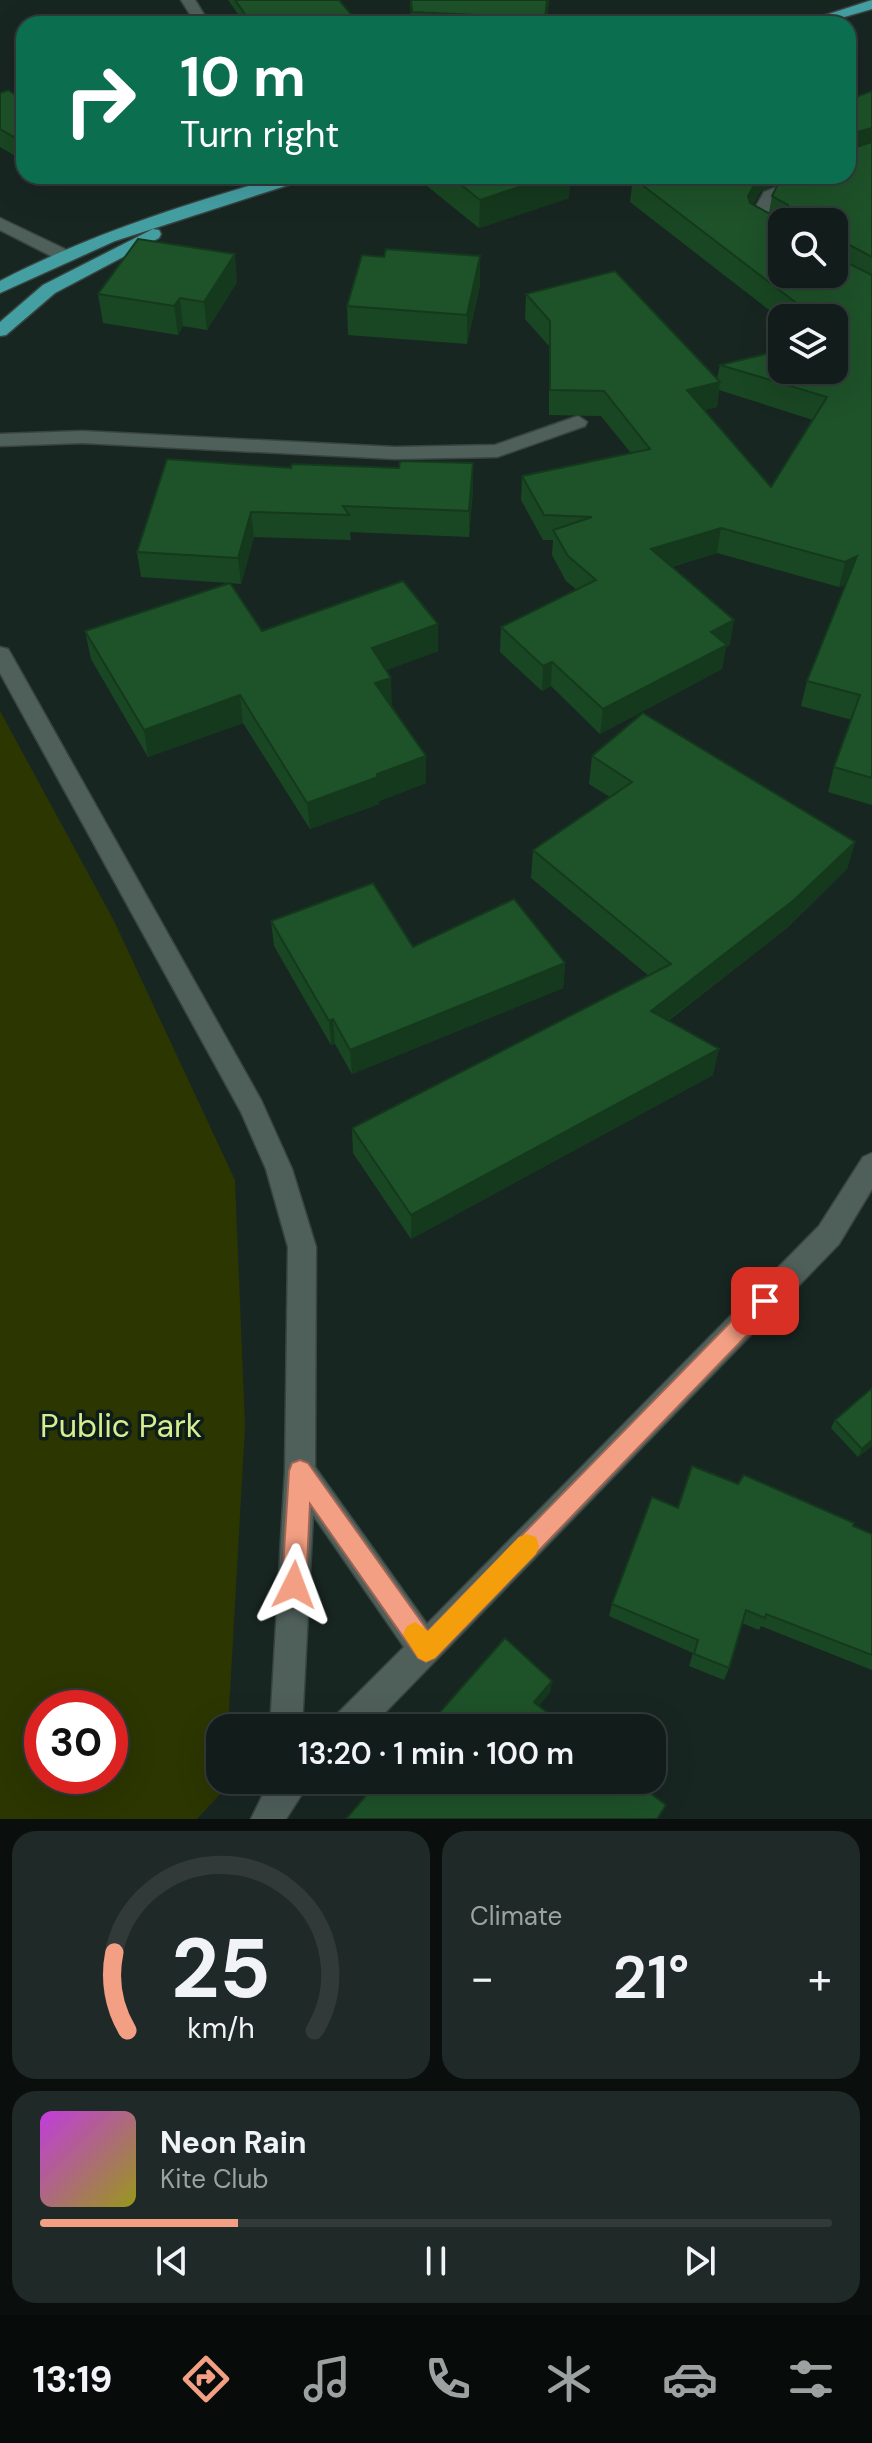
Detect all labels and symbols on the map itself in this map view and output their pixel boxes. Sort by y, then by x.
pin [731,1267,799,1335]
park label: Public Park [40,1405,202,1447]
position arrow [252,1543,336,1627]
speed limit sign: 30 [24,1690,128,1794]

